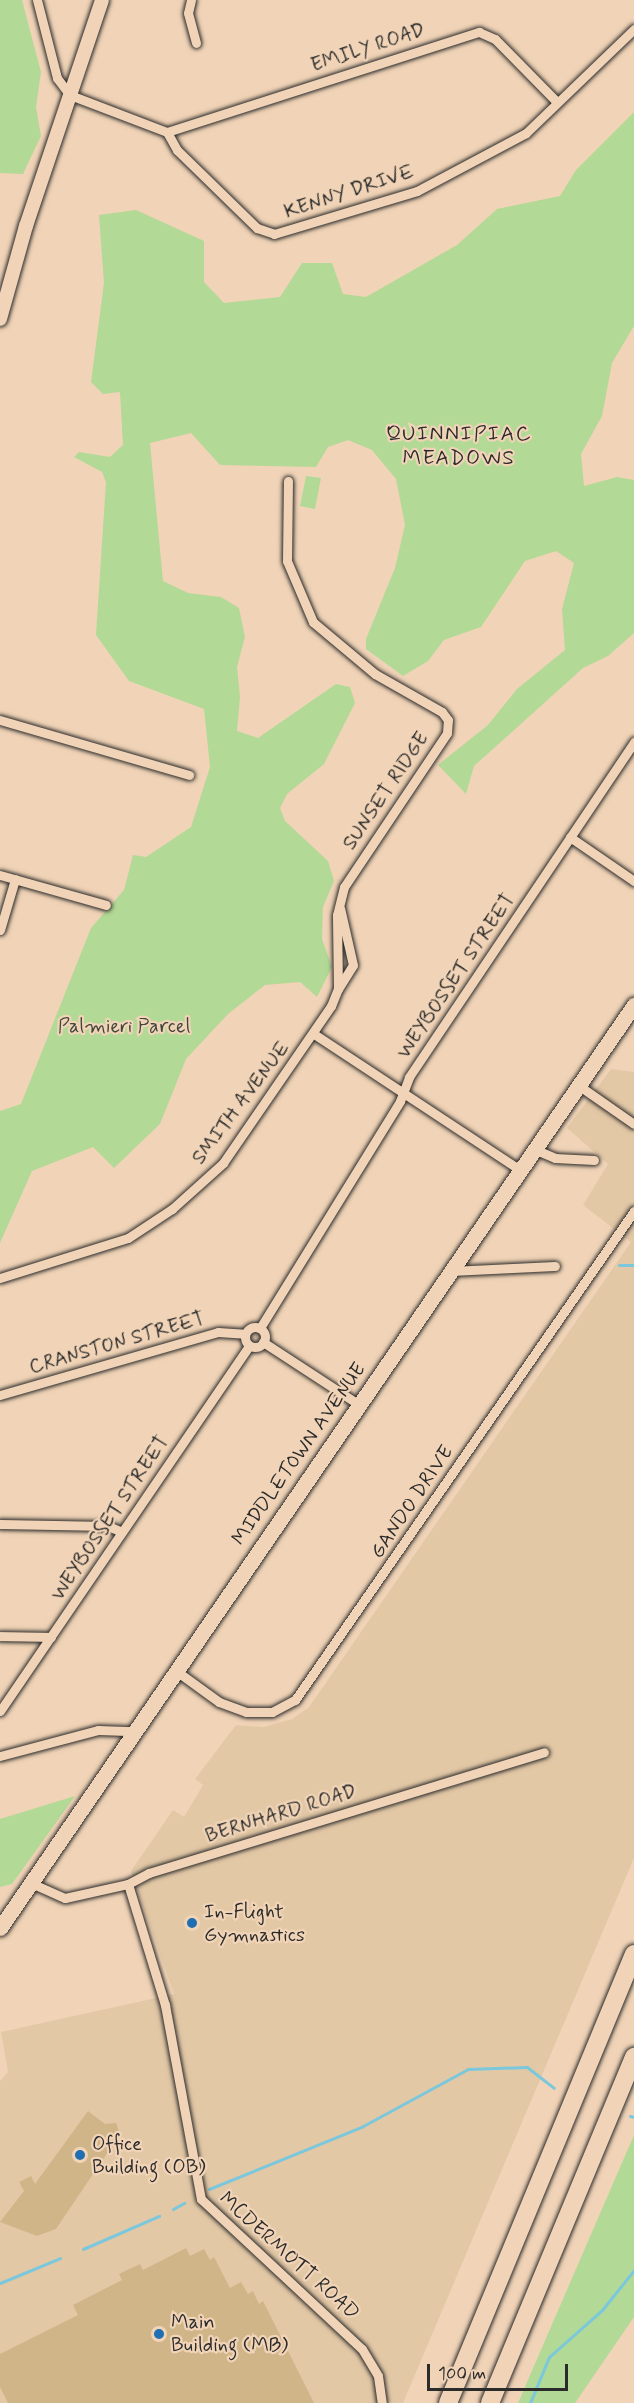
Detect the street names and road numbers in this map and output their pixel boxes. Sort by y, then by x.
street label: EMILY ROAD [308,18,428,78]
street label: KENNY DRIVE [281,160,417,224]
street label: SUNSET RIDGE [336,725,436,857]
street label: WEYBOSSET STREET [392,889,520,1063]
street label: SMITH AVENUE [187,1036,295,1170]
street label: CRANSTON STREET [26,1306,208,1380]
street label: MIDDLETOWN AVENUE [227,1358,371,1550]
street label: WEYBOSSET STREET [46,1431,174,1605]
street label: GANDO DRIVE [363,1438,461,1566]
street label: BERNHARD ROAD [203,1780,359,1848]
street label: MCDERMOTT ROAD [214,2187,364,2325]

